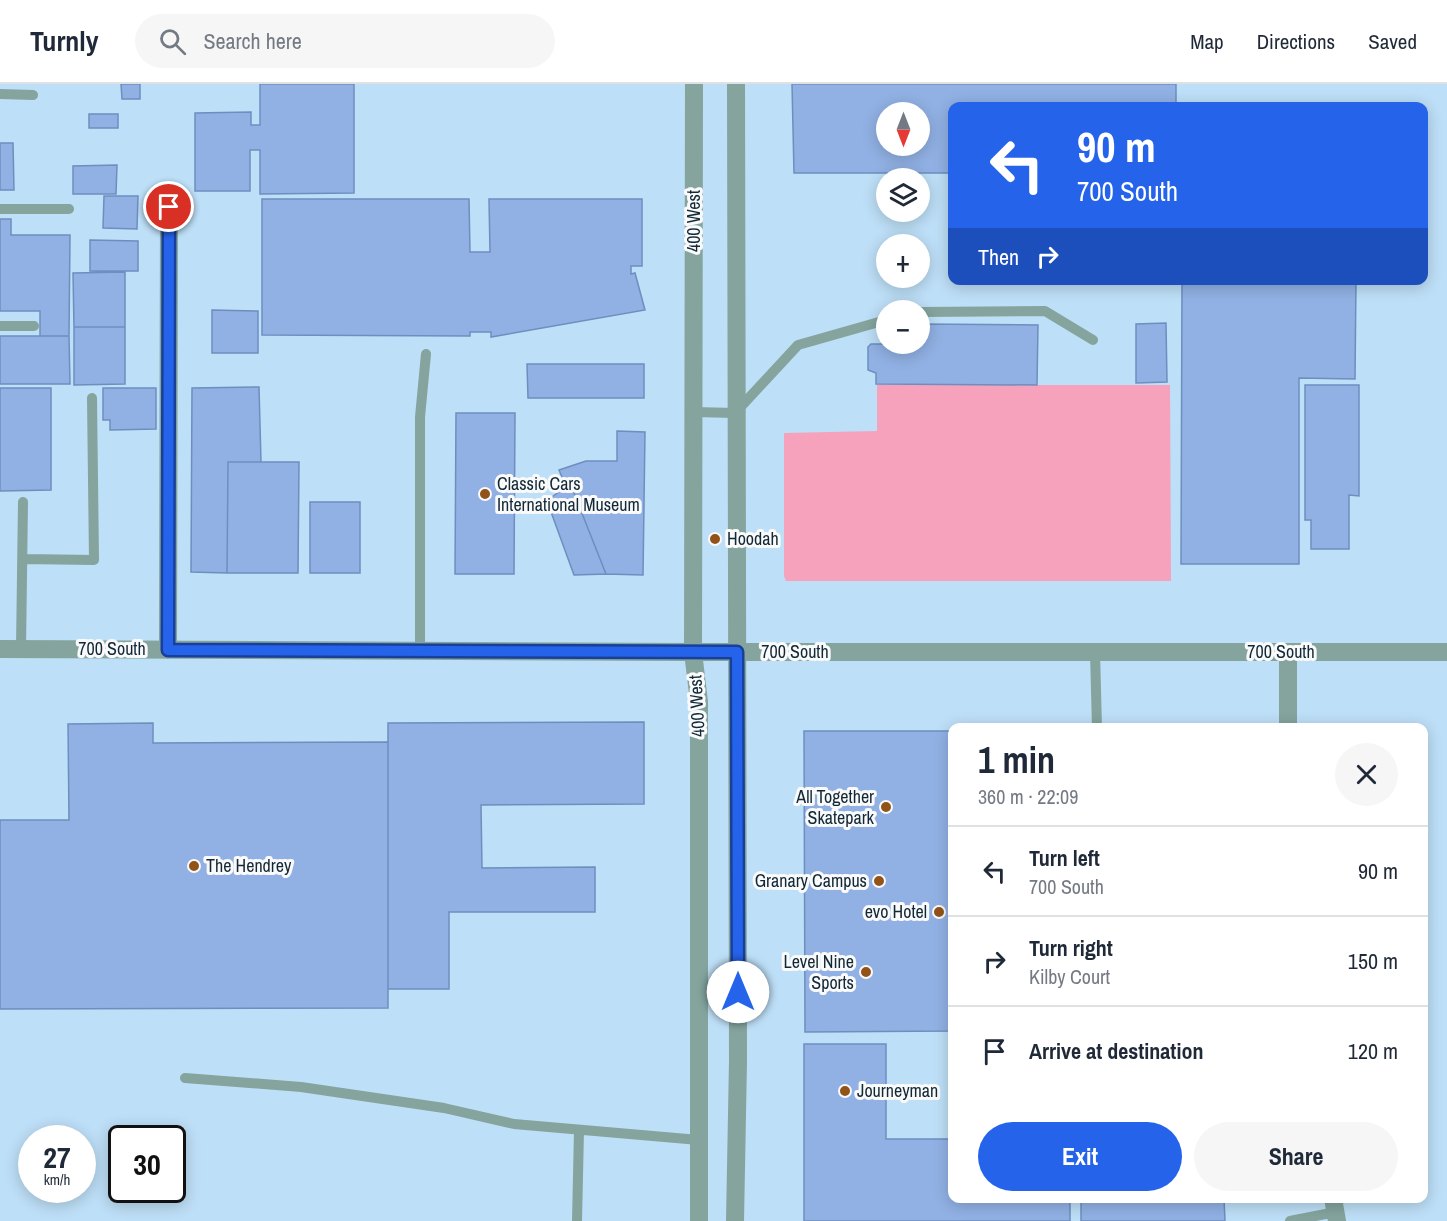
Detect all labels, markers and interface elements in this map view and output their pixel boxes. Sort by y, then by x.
search box [135,14,555,68]
text: Turnly [30,22,99,60]
icon: search [156,25,189,58]
text: Search here [204,26,302,56]
text: Map [1190,27,1224,56]
text: Directions [1257,27,1335,56]
text: Saved [1368,27,1417,56]
north arrow [876,102,930,156]
map controls [876,102,930,354]
text: 90 m [1077,119,1156,175]
icon: left [978,126,1056,204]
button: layers [876,168,930,222]
text: 700 South [1077,173,1178,209]
pin [143,181,194,232]
icon: arrive [152,190,185,223]
street label: 400 West [681,190,706,252]
button: + [876,234,930,288]
icon: right [1031,240,1064,273]
text: Then [978,242,1019,272]
button: − [876,300,930,354]
place label: Classic Cars International Museum [497,471,640,517]
marker: Classic Cars International Museum [478,487,492,501]
place label: Hoodah [727,526,779,551]
marker: Hoodah [708,532,722,546]
street label: 700 South [78,636,146,661]
street label: 700 South [761,639,829,664]
street label: 700 South [1247,639,1315,664]
street label: 400 West [682,674,711,738]
text: 1 min [978,736,1055,784]
button: close [1335,743,1398,806]
text: 360 m · 22:09 [978,783,1078,810]
place label: All Together Skatepark [795,784,875,830]
marker: All Together Skatepark [879,800,893,814]
text: Turn left [1029,843,1100,873]
place label: The Hendrey [206,853,292,878]
icon: left [978,855,1011,888]
text: 90 m [1358,856,1398,886]
marker: The Hendrey [187,859,201,873]
place label: Granary Campus [755,868,867,893]
text: 700 South [1029,873,1104,900]
marker: Granary Campus [872,874,886,888]
place label: evo Hotel [865,899,927,924]
marker: evo Hotel [932,905,946,919]
text: Turn right [1029,933,1113,963]
icon: right [978,945,1011,978]
text: 150 m [1348,946,1398,976]
place label: Level Nine Sports [783,949,854,995]
position arrow [706,960,770,1024]
text: Kilby Court [1029,963,1110,990]
marker: Level Nine Sports [859,965,873,979]
icon: arrive [978,1035,1011,1068]
text: Arrive at destination [1029,1036,1203,1066]
text: 120 m [1348,1036,1398,1066]
place label: Journeyman [857,1078,938,1103]
marker: Journeyman [838,1084,852,1098]
button: Exit [978,1122,1182,1191]
button: Share [1194,1122,1398,1191]
speed limit sign: 30 [108,1125,186,1203]
text: 27 [43,1137,71,1177]
text: km/h [44,1169,70,1190]

